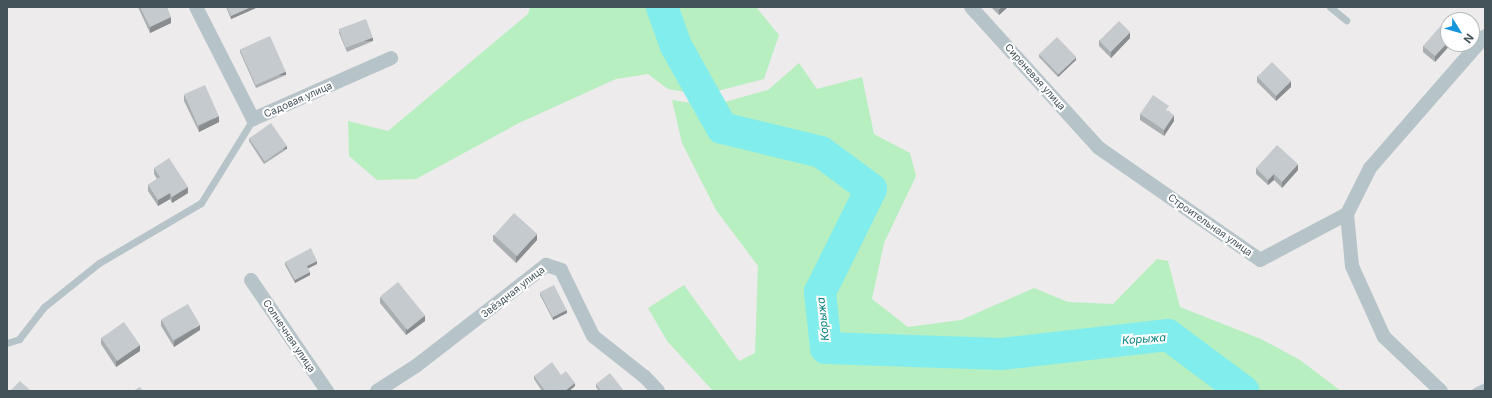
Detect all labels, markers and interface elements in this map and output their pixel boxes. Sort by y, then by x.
north arrow [1440,12,1480,52]
text: N [1461,31,1477,46]
street label: Сиреневая улица [1002,41,1068,113]
street label: Садовая улица [262,80,334,120]
street label: Строительная улица [1166,191,1254,259]
street label: Звёздная улица [479,264,547,320]
water label: Корыжа [814,296,832,342]
street label: Солнечная улица [260,297,318,375]
water label: Корыжа [1122,331,1166,347]

